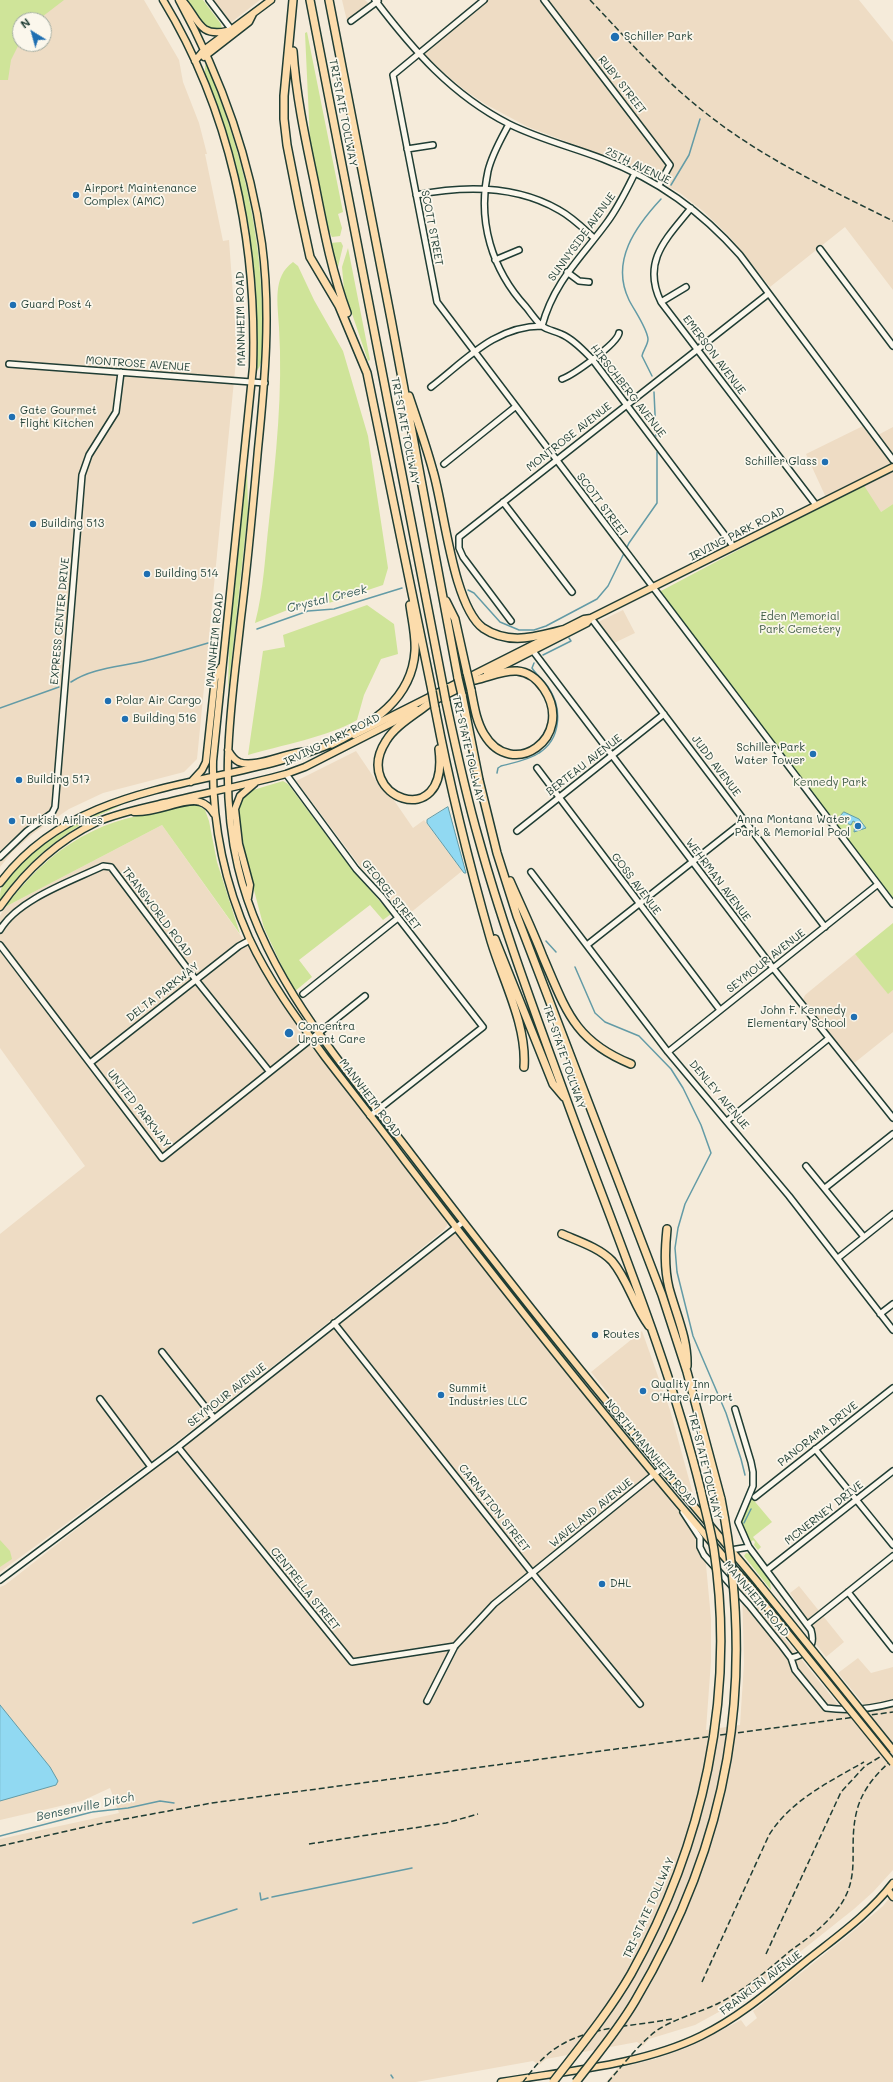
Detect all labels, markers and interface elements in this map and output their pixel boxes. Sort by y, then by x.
north arrow [12,12,52,52]
text: N [17,14,33,31]
place label: Schiller Park [624,30,693,44]
marker: Schiller Park [609,31,621,43]
street label: RUBY STREET [595,53,649,117]
street label: TRI-STATE TOLLWAY [326,58,360,168]
street label: 25TH AVENUE [603,144,673,188]
place label: Airport Maintenance Complex (AMC) [84,182,197,208]
street label: SCOTT STREET [418,189,446,267]
marker: Airport Maintenance Complex (AMC) [71,190,81,200]
street label: SUNNYSIDE AVENUE [545,190,619,284]
street label: MANNHEIM ROAD [234,271,248,367]
place label: Guard Post 4 [21,298,91,312]
marker: Guard Post 4 [8,300,18,310]
street label: EMERSON AVENUE [680,313,748,397]
street label: HIRSCHBERG AVENUE [588,342,668,440]
street label: MONTROSE AVENUE [85,354,191,374]
street label: TRI-STATE TOLLWAY [388,376,422,486]
street label: MONTROSE AVENUE [524,400,614,474]
place label: Gate Gourmet Flight Kitchen [20,404,97,430]
marker: Gate Gourmet Flight Kitchen [7,412,17,422]
place label: Schiller Glass [745,455,817,469]
marker: Schiller Glass [820,457,830,467]
street label: SCOTT STREET [574,470,630,540]
street label: IRVING PARK ROAD [687,504,787,564]
place label: Building 513 [41,517,104,531]
marker: Building 513 [28,519,38,529]
street label: EXPRESS CENTER DRIVE [48,557,72,685]
place label: Building 514 [155,567,218,581]
marker: Building 514 [142,569,152,579]
water label: Crystal Creek [285,582,369,616]
street label: MANNHEIM ROAD [203,592,227,688]
park label: Eden Memorial Park Cemetery [759,610,841,636]
place label: Polar Air Cargo [116,694,201,708]
street label: TRI-STATE TOLLWAY [449,694,487,804]
marker: Polar Air Cargo [103,696,113,706]
street label: IRVING PARK ROAD [282,711,382,769]
place label: Building 516 [133,712,196,726]
marker: Building 516 [120,714,130,724]
street label: BERTEAU AVENUE [544,731,624,799]
street label: JUDD AVENUE [689,733,743,799]
place label: Schiller Park Water Tower [734,741,805,767]
marker: Schiller Park Water Tower [808,749,818,759]
place label: Building 517 [27,773,90,787]
marker: Building 517 [14,775,24,785]
park label: Kennedy Park [793,776,867,790]
place label: Anna Montana Water Park & Memorial Pool [735,813,850,839]
place label: Turkish Airlines [20,814,103,828]
marker: Turkish Airlines [7,816,17,826]
marker: Anna Montana Water Park & Memorial Pool [853,821,863,831]
street label: WEHRMAN AVENUE [683,836,753,924]
street label: GOSS AVENUE [609,851,663,917]
street label: GEORGE STREET [359,857,423,933]
street label: TRANSWORLD ROAD [119,865,195,959]
street label: SEYMOUR AVENUE [724,926,808,996]
street label: DELTA PARKWAY [124,960,202,1024]
street label: TRI-STATE TOLLWAY [540,1003,588,1111]
place label: John F. Kennedy Elementary School [747,1004,846,1030]
marker: John F. Kennedy Elementary School [849,1012,859,1022]
place label: Concentra Urgent Care [298,1020,366,1046]
marker: Concentra Urgent Care [283,1027,295,1039]
street label: MANNHEIM ROAD [336,1056,404,1140]
street label: DENLEY AVENUE [686,1058,752,1132]
street label: UNITED PARKWAY [104,1067,174,1151]
place label: Routes [603,1328,640,1342]
marker: Routes [590,1330,600,1340]
street label: SEYMOUR AVENUE [185,1360,269,1430]
place label: Quality Inn O'Hare Airport [651,1378,733,1404]
place label: Summit Industries LLC [449,1382,527,1408]
marker: Quality Inn O'Hare Airport [638,1386,648,1396]
marker: Summit Industries LLC [436,1390,446,1400]
street label: NORTH MANNHEIM ROAD [602,1397,700,1509]
street label: PANORAMA DRIVE [775,1399,861,1469]
street label: TRI-STATE TOLLWAY [685,1411,725,1521]
street label: CARNATION STREET [456,1462,532,1554]
street label: WAVELAND AVENUE [547,1476,635,1550]
street label: MCNERNEY DRIVE [782,1478,866,1548]
street label: CENTRELLA STREET [268,1545,342,1633]
street label: MANNHEIM ROAD [720,1558,792,1640]
place label: DHL [610,1577,631,1591]
marker: DHL [597,1579,607,1589]
water label: Bensenville Ditch [35,1790,135,1824]
street label: TRI-STATE TOLLWAY [621,1855,677,1961]
street label: FRANKLIN AVENUE [718,1948,804,2018]

